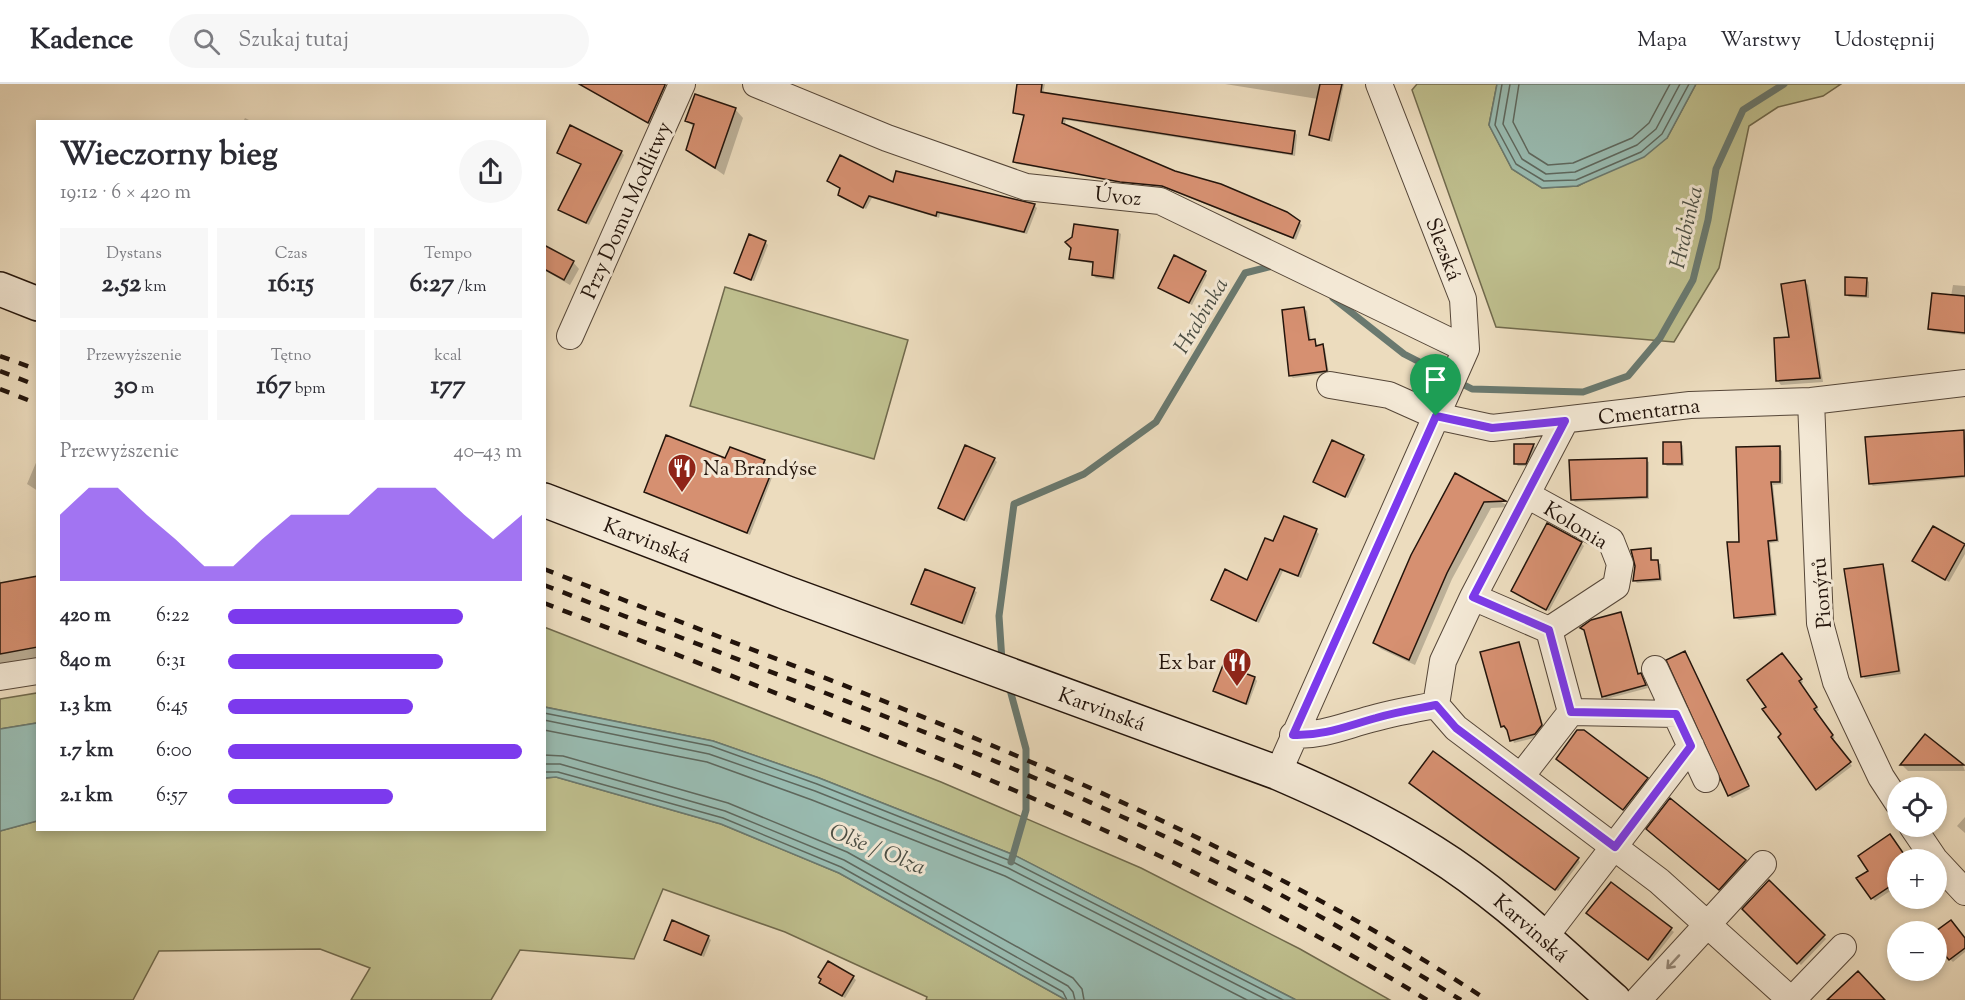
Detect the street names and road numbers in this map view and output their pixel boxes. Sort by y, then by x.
street label: Przy Domu Modlitwy [575,117,681,304]
street label: Úvoz [1093,181,1143,215]
street label: Slezská [1416,214,1468,286]
street label: Cmentarna [1597,392,1702,434]
street label: Kolonia [1537,495,1613,558]
street label: Karvinská [598,512,695,572]
street label: Pionýrů [1805,556,1841,630]
street label: Karvinská [1053,681,1150,741]
street label: Karvinská [1485,888,1574,971]

